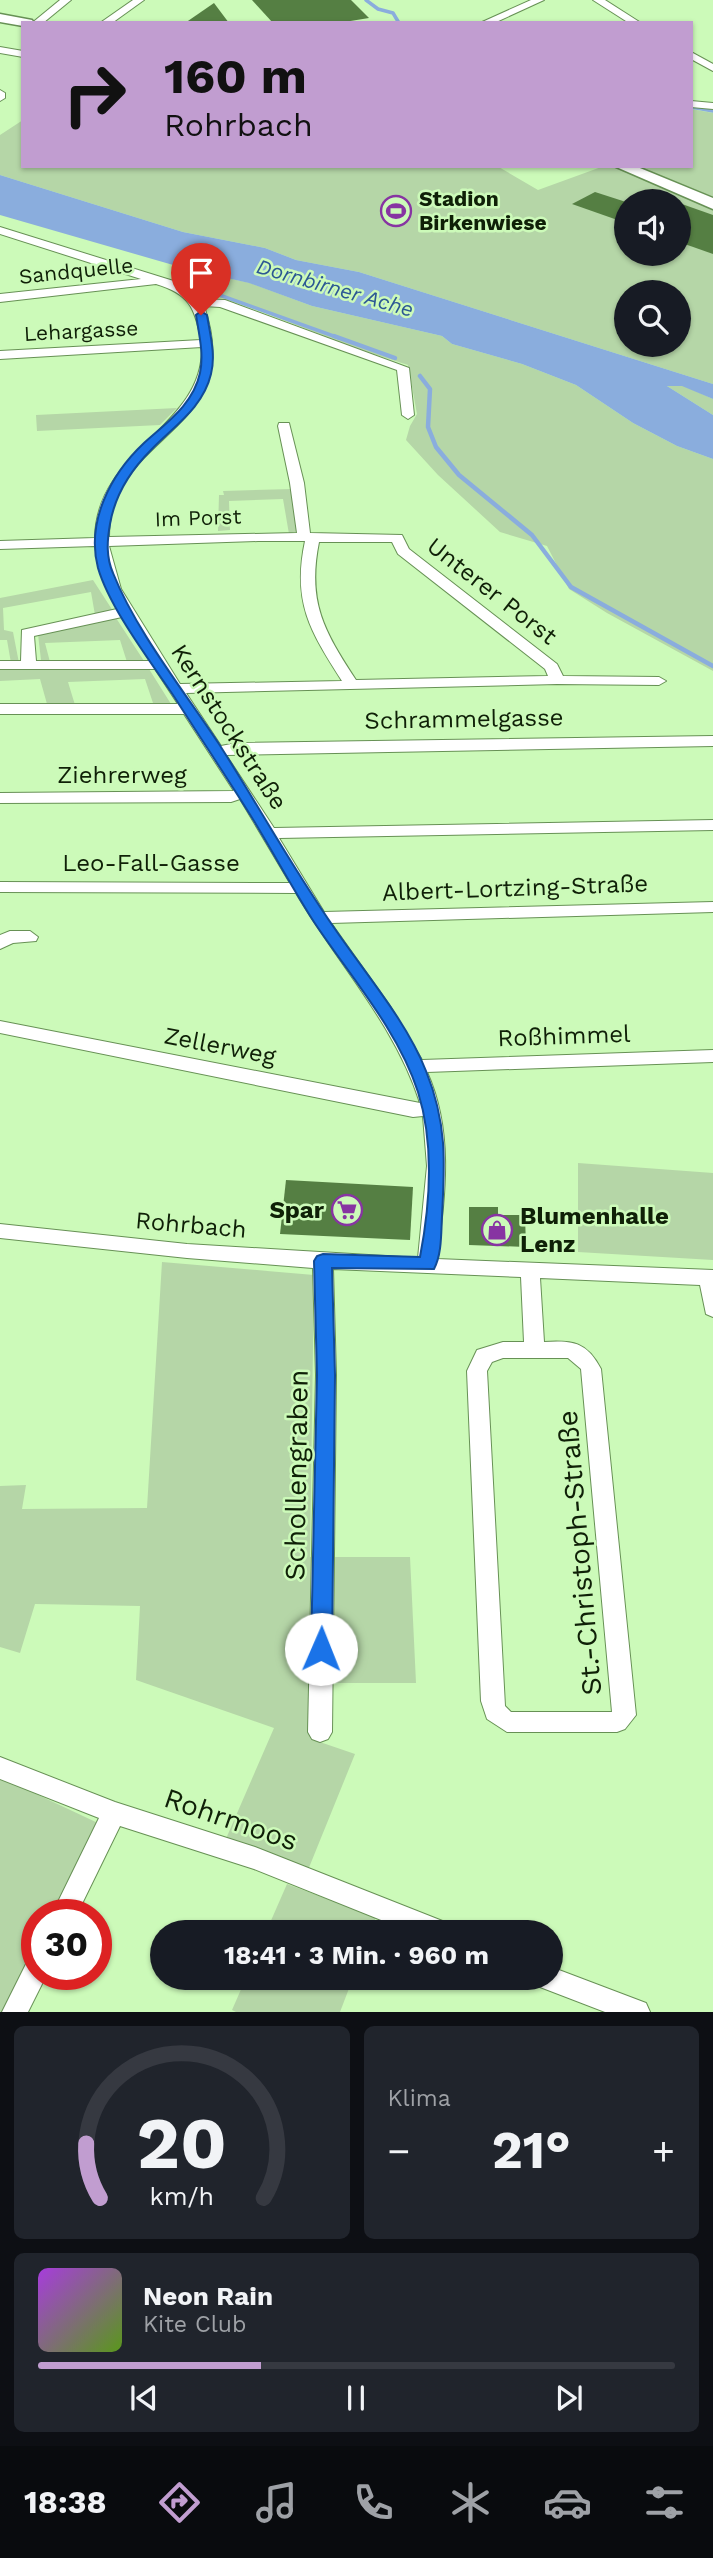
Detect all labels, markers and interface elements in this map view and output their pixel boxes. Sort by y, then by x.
text: 160 m [164,47,307,105]
icon: right [49,49,140,140]
text: Rohrbach [164,106,313,144]
place label: Stadion Birkenwiese [419,186,547,235]
map controls [614,189,691,357]
button: sound [614,189,691,266]
sports icon: Stadion Birkenwiese [379,194,413,228]
pin [171,243,231,315]
street label: Sandquelle [18,252,134,289]
water label: Dornbirner Ache [254,253,416,322]
icon: arrive [182,254,220,292]
button: search [614,280,691,357]
street label: Lehargasse [23,315,139,346]
street label: Im Porst [154,503,242,532]
street label: Unterer Porst [422,532,562,650]
street label: Kernstockstraße [165,639,293,815]
street label: Schrammelgasse [364,703,564,735]
street label: Ziehrerweg [57,761,187,789]
street label: Leo-Fall-Gasse [62,849,240,877]
street label: Albert-Lortzing-Straße [381,869,649,907]
street label: Roßhimmel [497,1020,632,1052]
street label: Zellerweg [162,1021,278,1071]
supermarket icon: Spar [330,1193,364,1227]
place label: Spar [269,1196,325,1224]
place label: Blumenhalle Lenz [520,1202,669,1258]
street label: Rohrbach [134,1206,248,1244]
shop icon: Blumenhalle Lenz [480,1213,514,1247]
street label: Schollengraben [278,1369,315,1581]
street label: St.-Christoph-Straße [551,1409,608,1697]
position arrow [284,1612,358,1686]
street label: Rohrmoos [160,1781,302,1858]
speed limit sign: 30 [21,1899,112,1990]
text: 18:41 · 3 Min. · 960 m [224,1940,489,1970]
text: Klima [388,2085,451,2112]
text: 20 [137,2101,227,2187]
text: 21° [492,2120,571,2181]
text: − [388,2129,410,2173]
text: + [652,2129,675,2173]
text: km/h [150,2182,214,2211]
text: Neon Rain [143,2281,273,2311]
text: Kite Club [143,2311,246,2338]
icon: previous [125,2379,163,2417]
icon: pause [337,2379,375,2417]
icon: next [550,2379,588,2417]
icon: directions [155,2478,204,2527]
icon: music [252,2478,301,2527]
icon: phone [349,2478,398,2527]
icon: climate [446,2478,495,2527]
icon: car [543,2478,592,2527]
icon: filters [640,2478,689,2527]
text: 18:38 [24,2483,107,2521]

